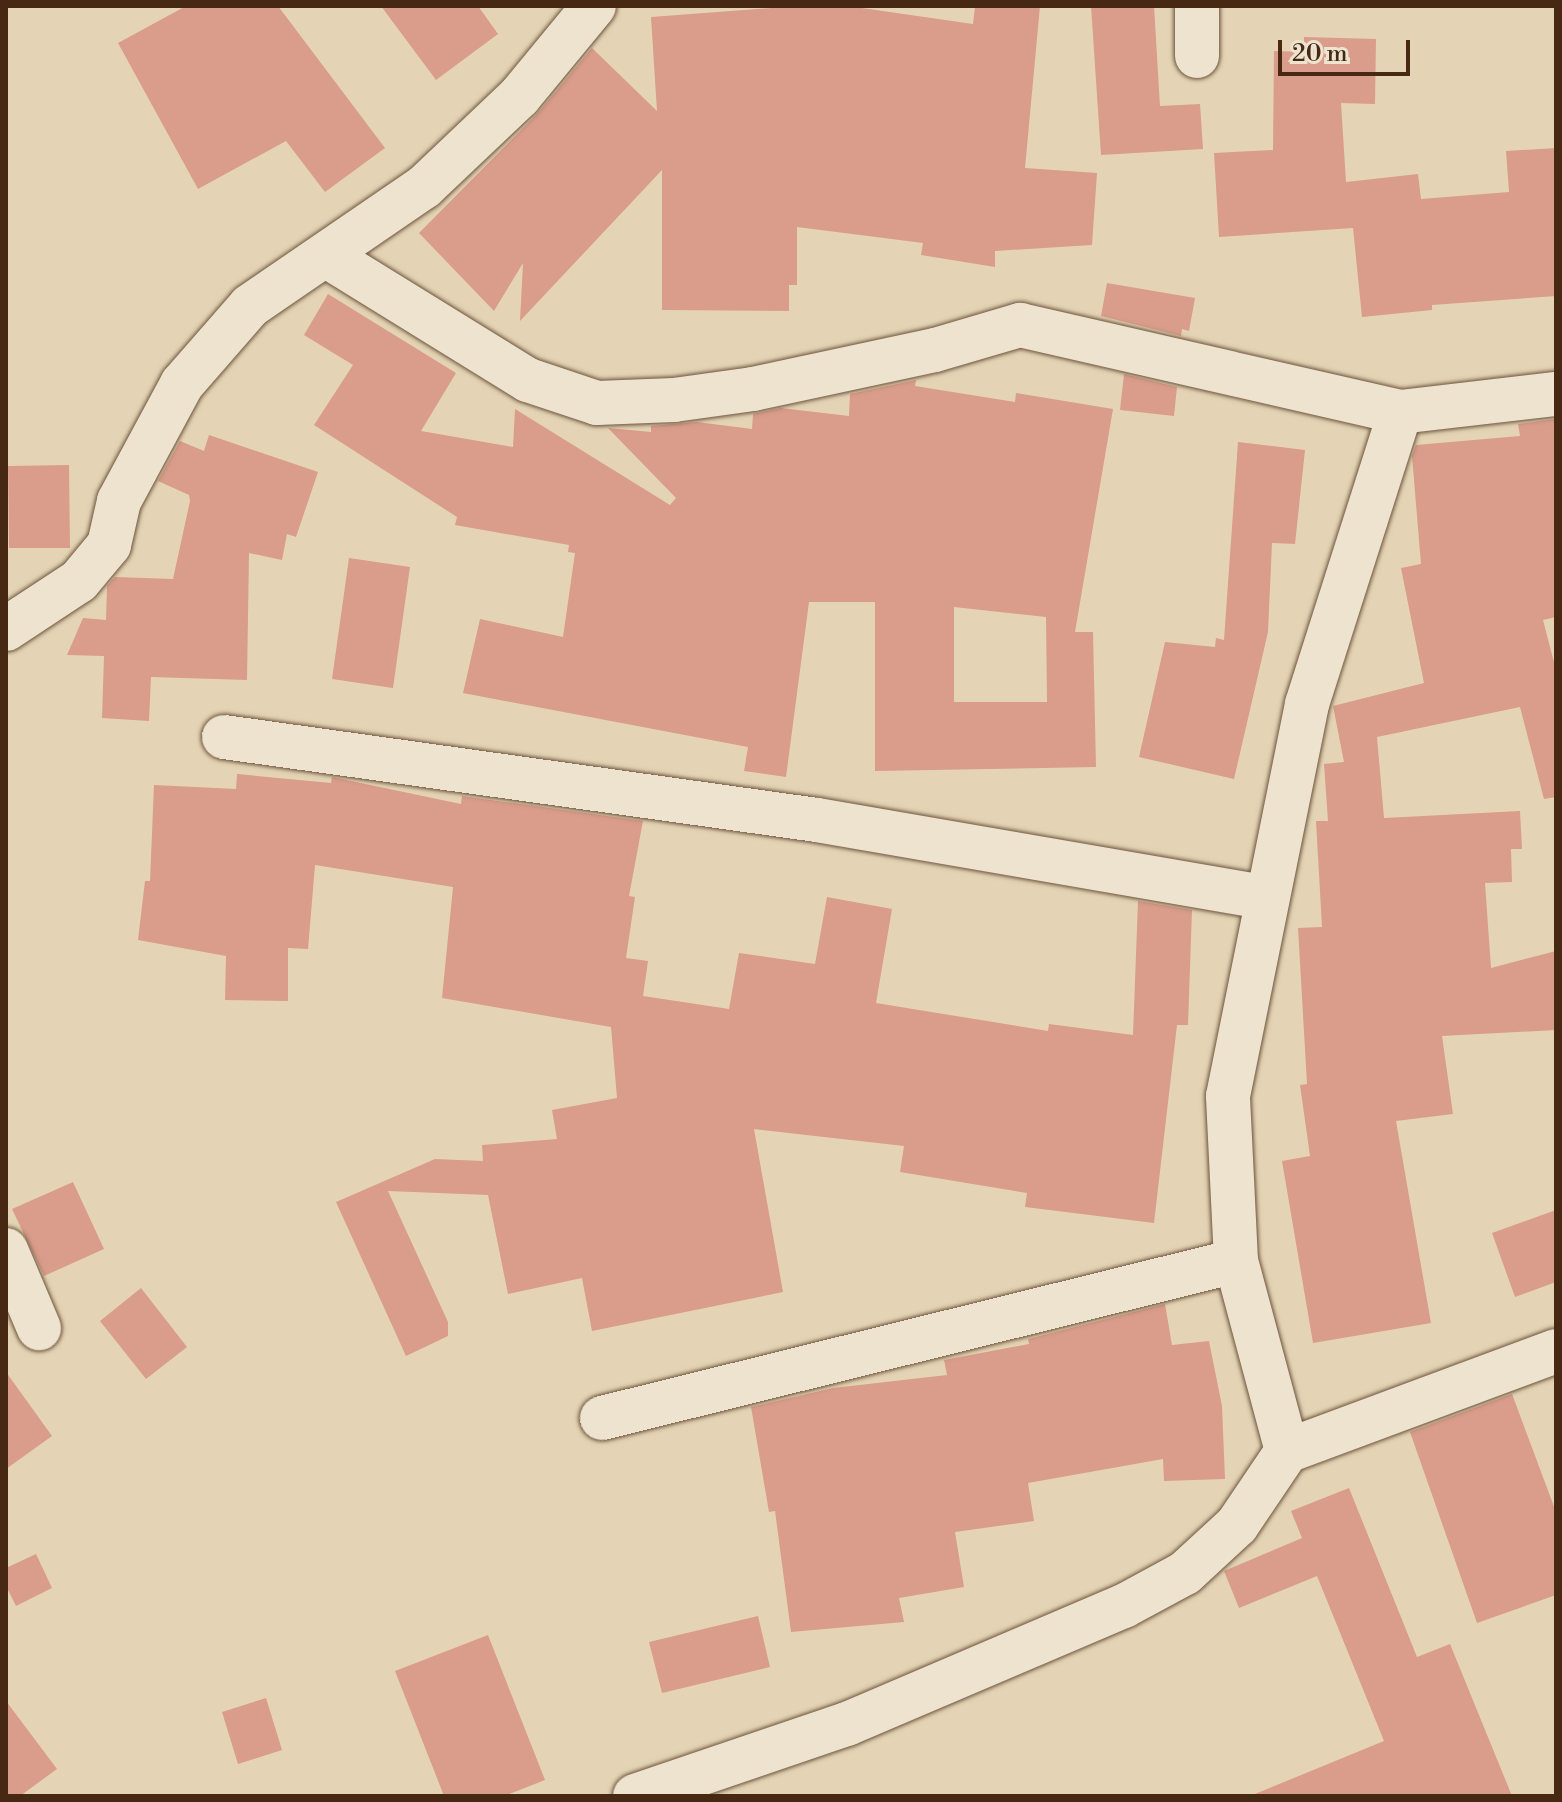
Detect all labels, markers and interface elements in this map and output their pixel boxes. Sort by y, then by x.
scale bar [1282,24,1414,74]
text: 20 m [1292,39,1348,69]

